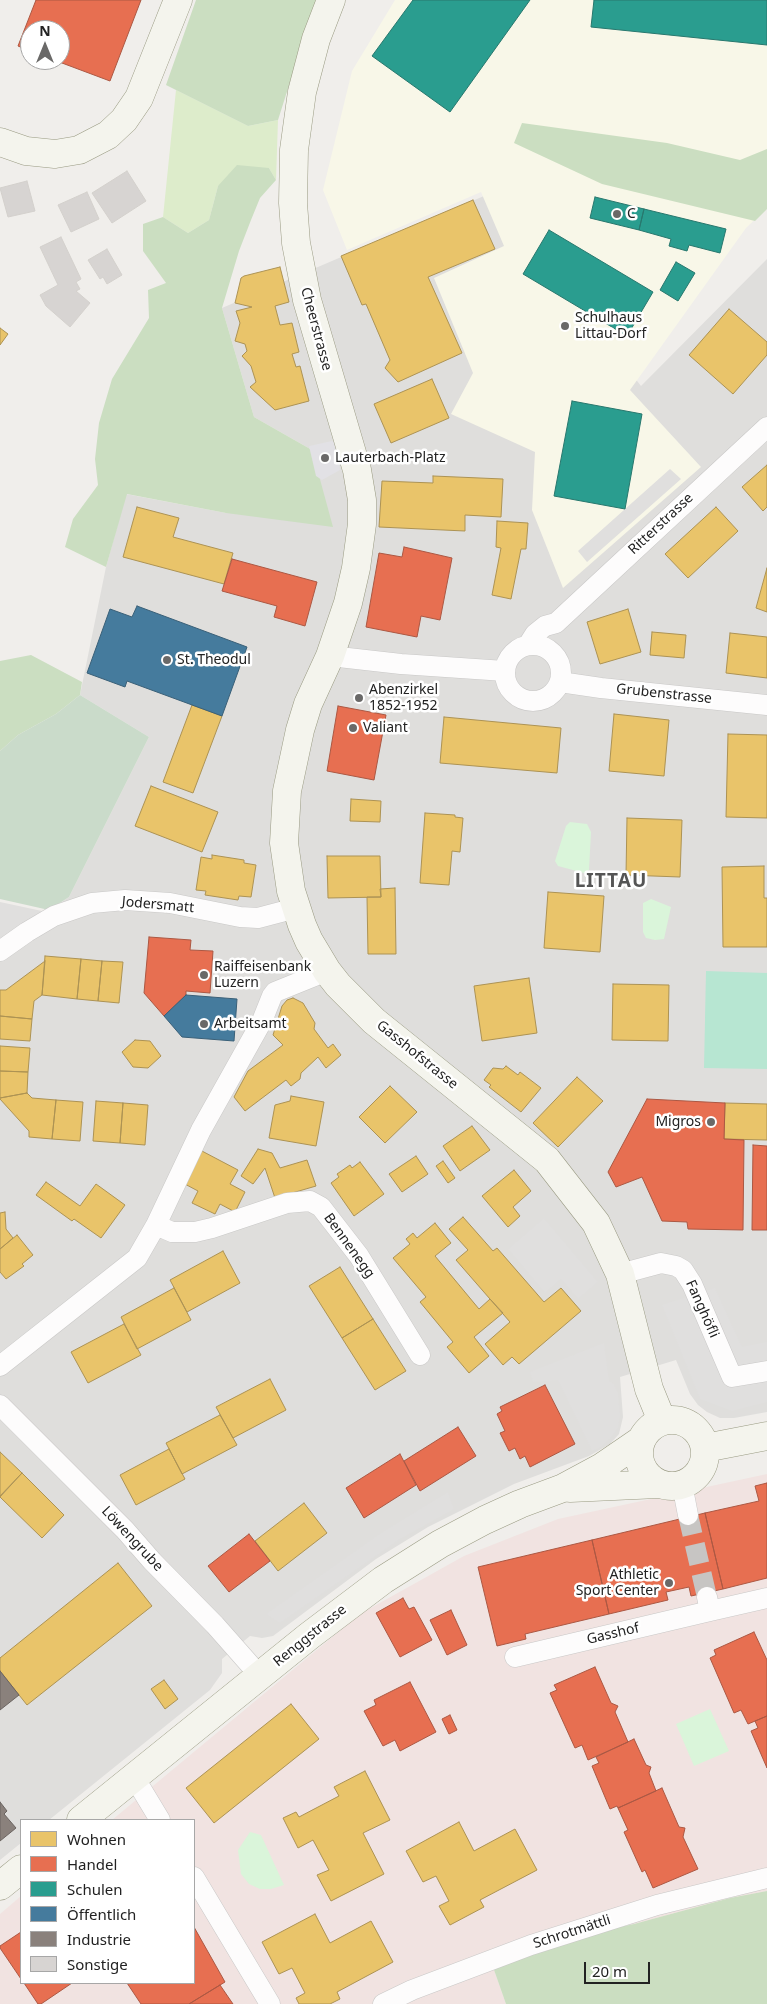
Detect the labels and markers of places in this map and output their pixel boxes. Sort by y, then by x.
place label: C [627,206,636,222]
marker: C [611,208,623,220]
place label: Schulhaus Littau-Dorf [575,310,646,342]
marker: Schulhaus Littau-Dorf [559,320,571,332]
place label: Lauterbach-Platz [335,450,445,466]
marker: Lauterbach-Platz [319,452,331,464]
place label: St. Theodul [177,652,251,668]
marker: St. Theodul [161,654,173,666]
place label: Abenzirkel 1852-1952 [369,682,438,714]
marker: Abenzirkel 1852-1952 [353,692,365,704]
place label: Valiant [363,720,408,736]
marker: Valiant [347,722,359,734]
place label: Raiffeisenbank Luzern [214,959,311,992]
marker: Raiffeisenbank Luzern [198,969,210,981]
place label: Arbeitsamt [214,1016,287,1032]
marker: Arbeitsamt [198,1018,210,1030]
place label: Migros [655,1114,701,1130]
marker: Migros [705,1116,717,1128]
place label: Athletic Sport Center [576,1567,659,1600]
marker: Athletic Sport Center [663,1577,675,1589]

